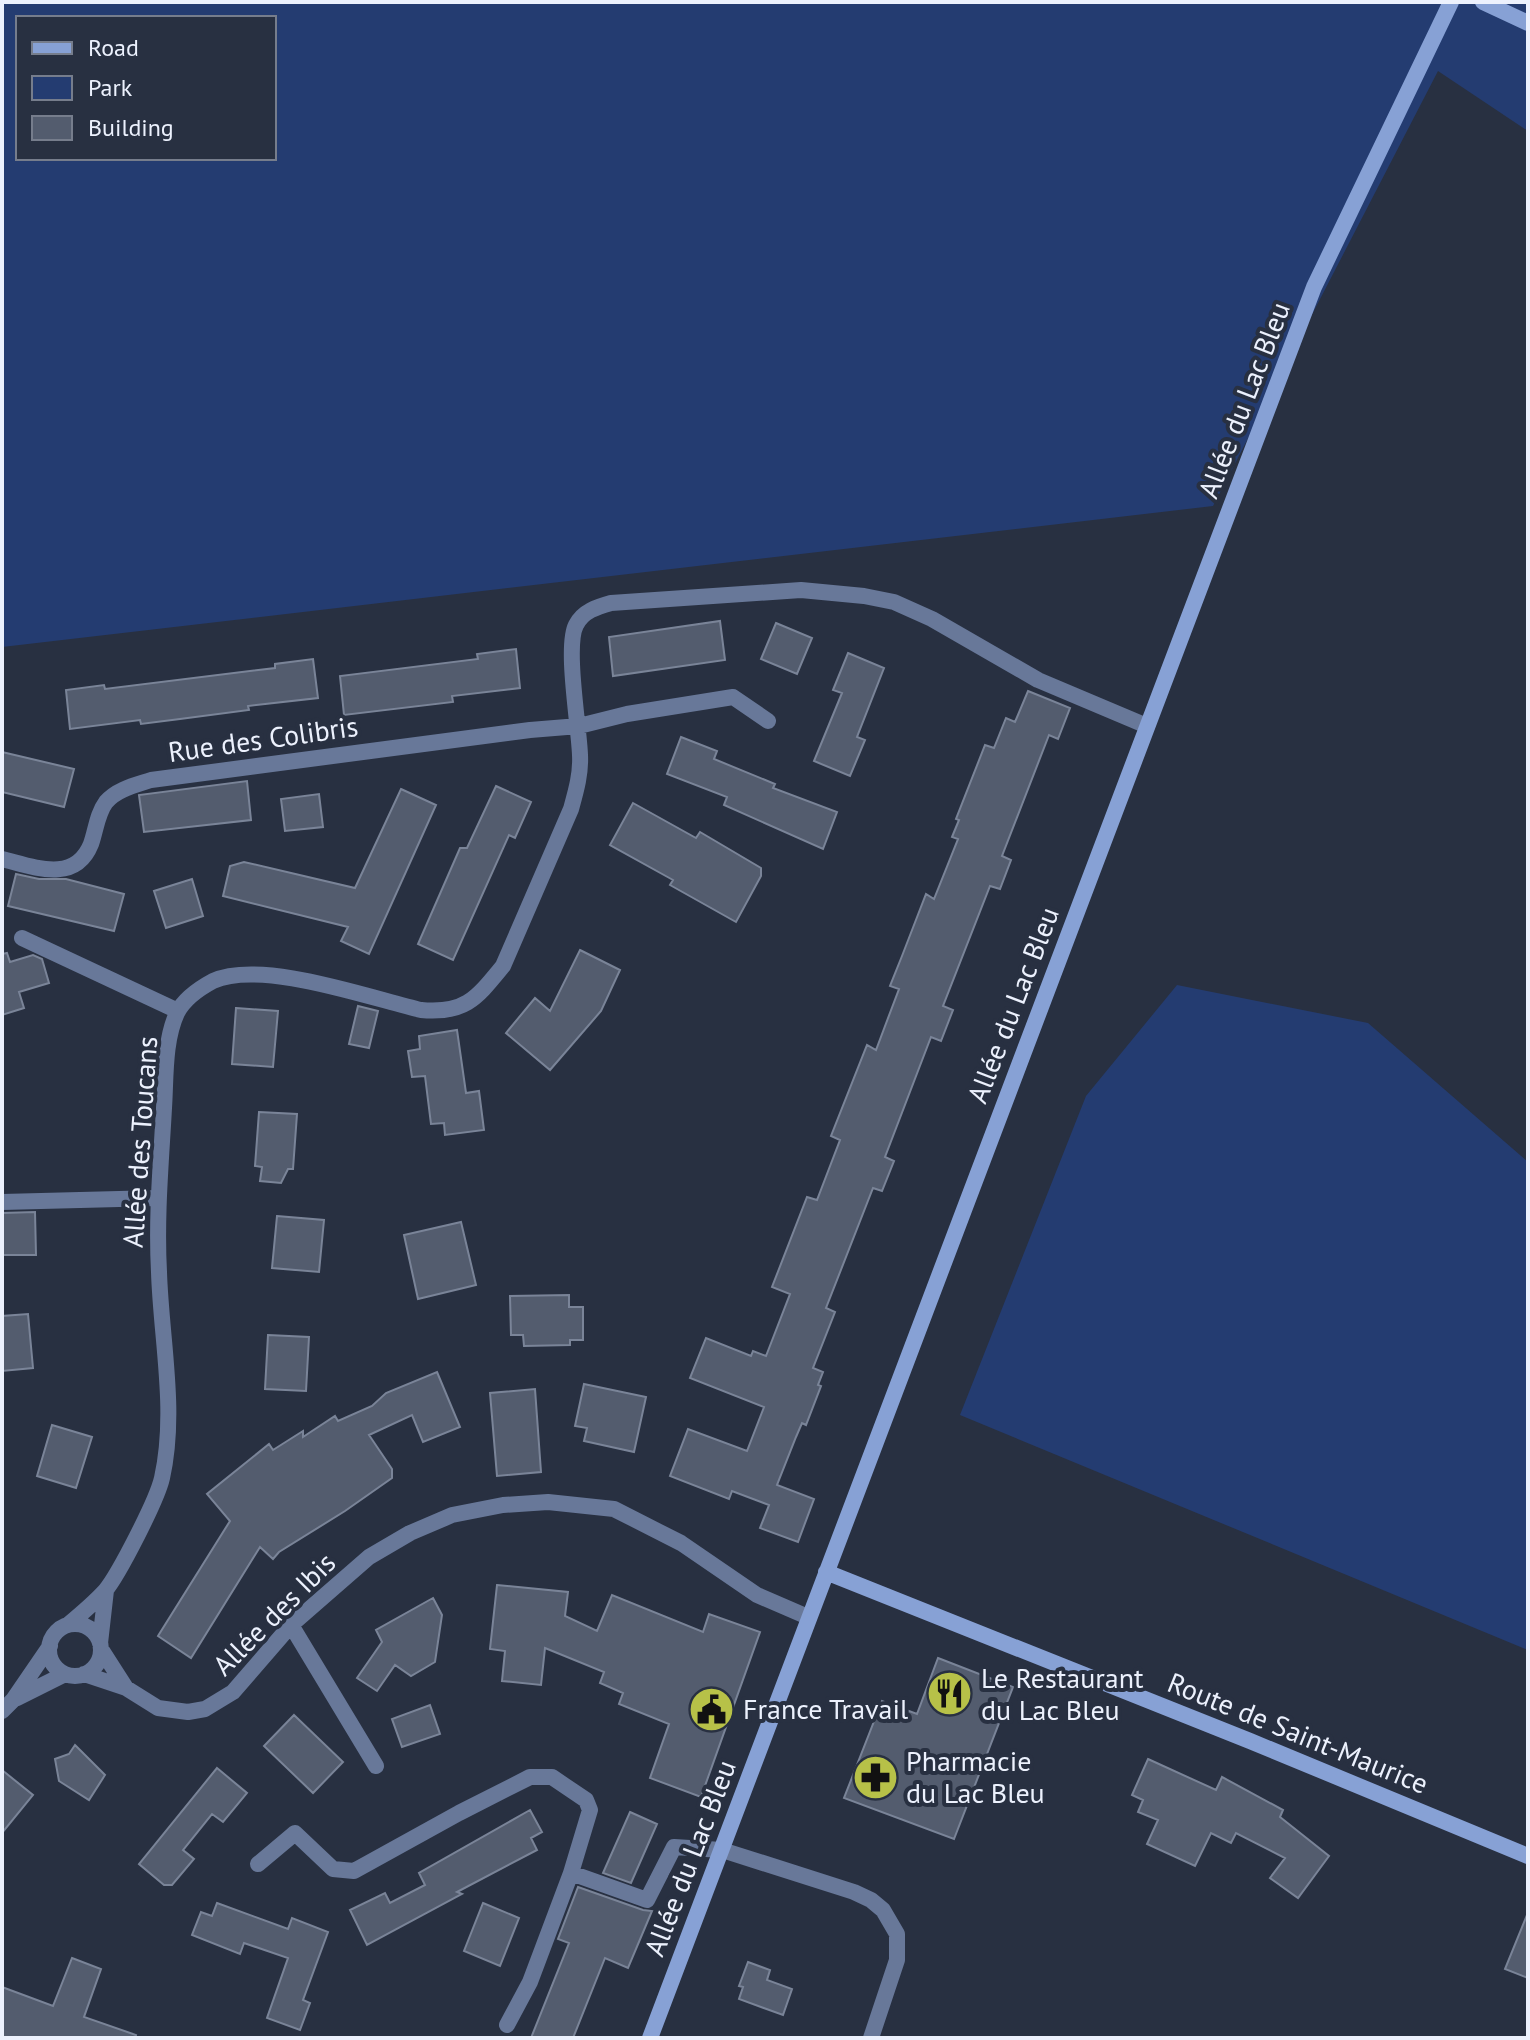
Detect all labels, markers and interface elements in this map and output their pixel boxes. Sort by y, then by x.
legend [16,16,276,160]
text: Road [88,32,139,63]
text: Park [88,72,133,103]
text: Building [88,112,174,143]
street label: Allée du Lac Bleu [1189,297,1298,503]
street label: Rue des Colibris [166,707,360,770]
street label: Allée du Lac Bleu [958,902,1067,1108]
street label: Allée des Toucans [114,1035,165,1249]
street label: Allée des Ibis [204,1544,343,1683]
place label: Le Restaurant du Lac Bleu [981,1659,1144,1728]
street label: Route de Saint-Maurice [1163,1663,1434,1802]
restaurant icon: Le Restaurant du Lac Bleu [926,1670,974,1718]
public building icon: France Travail [688,1685,736,1733]
place label: France Travail [743,1690,908,1727]
place label: Pharmacie du Lac Bleu [906,1742,1045,1811]
pharmacy icon: Pharmacie du Lac Bleu [851,1753,899,1801]
street label: Allée du Lac Bleu [635,1755,744,1961]

